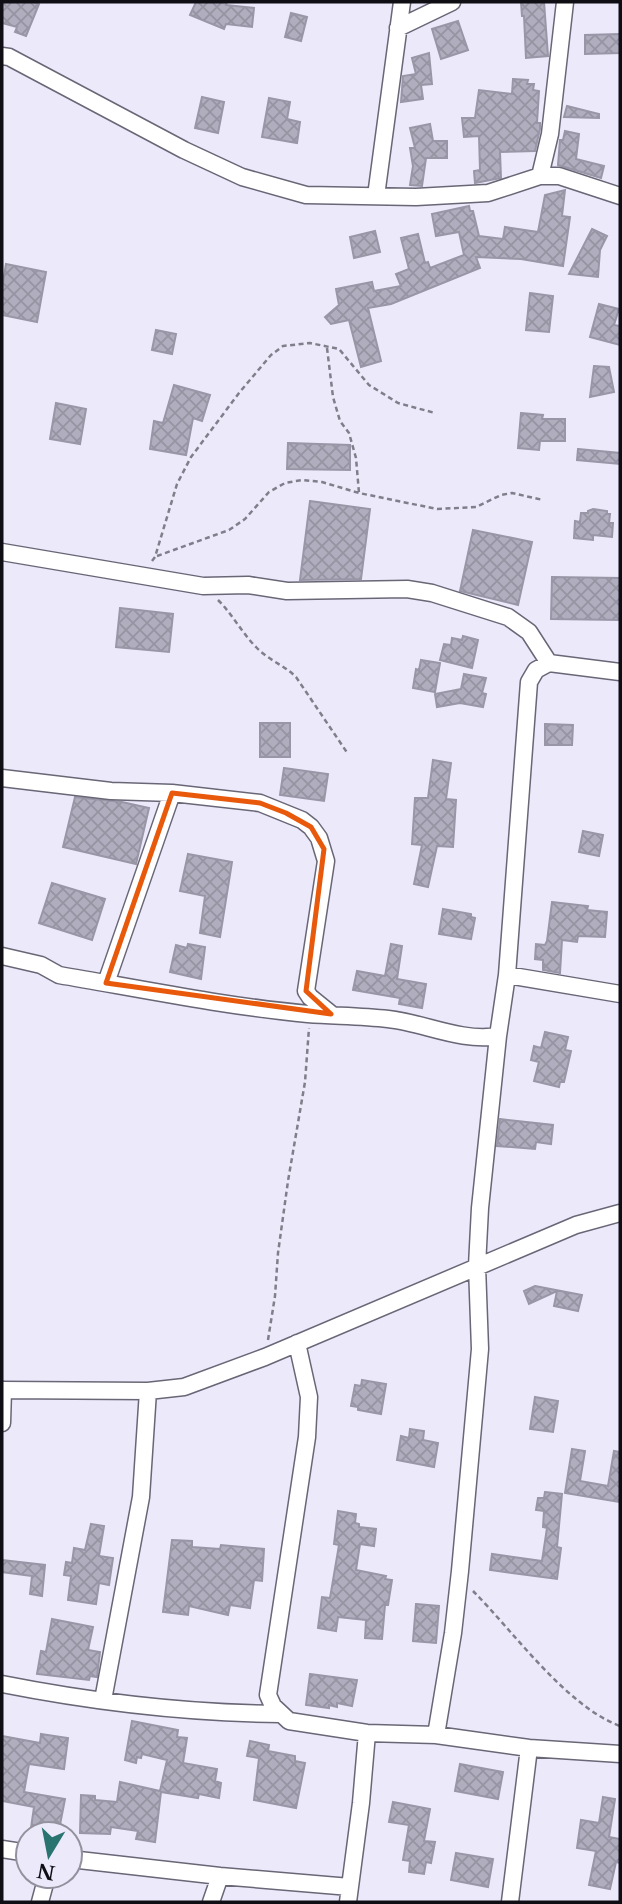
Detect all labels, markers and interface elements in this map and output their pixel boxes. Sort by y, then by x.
north arrow [14,1820,84,1890]
text: N [35,1858,57,1884]

